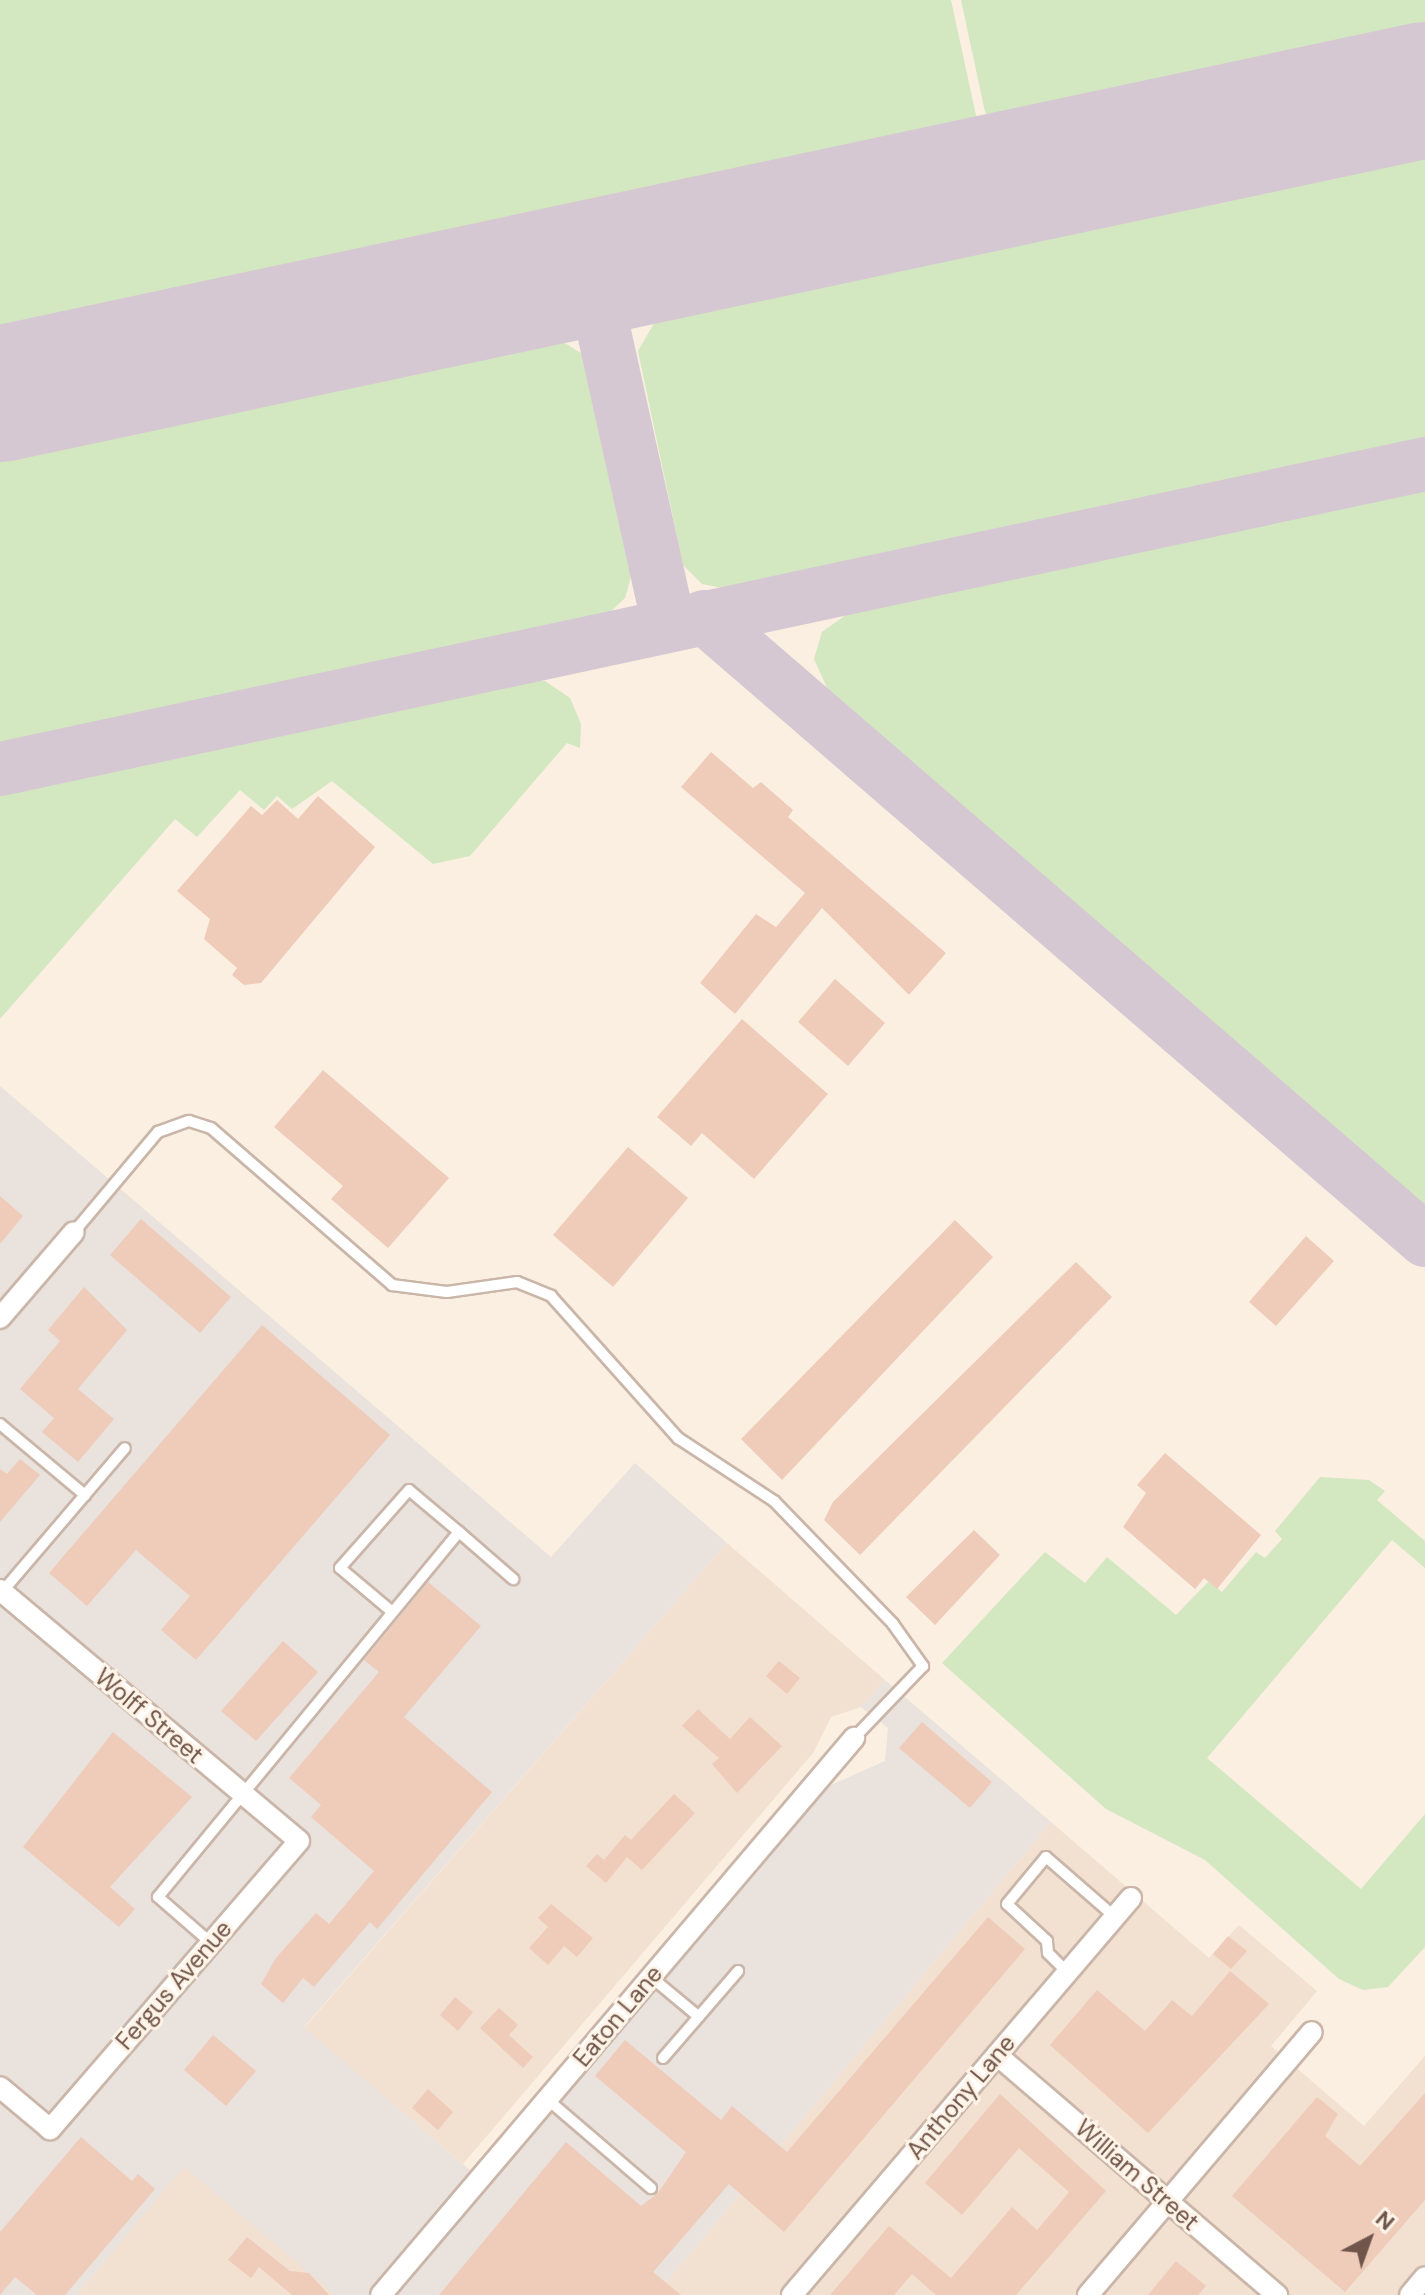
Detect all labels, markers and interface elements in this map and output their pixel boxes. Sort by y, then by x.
street label: Wolff Street [89,1662,209,1770]
street label: Fergus Avenue [110,1915,238,2055]
street label: Eaton Lane [567,1960,669,2072]
street label: Anthony Lane [901,2029,1021,2165]
street label: William Street [1069,2114,1205,2236]
north arrow [1329,2199,1409,2279]
text: N [1369,2204,1401,2237]

